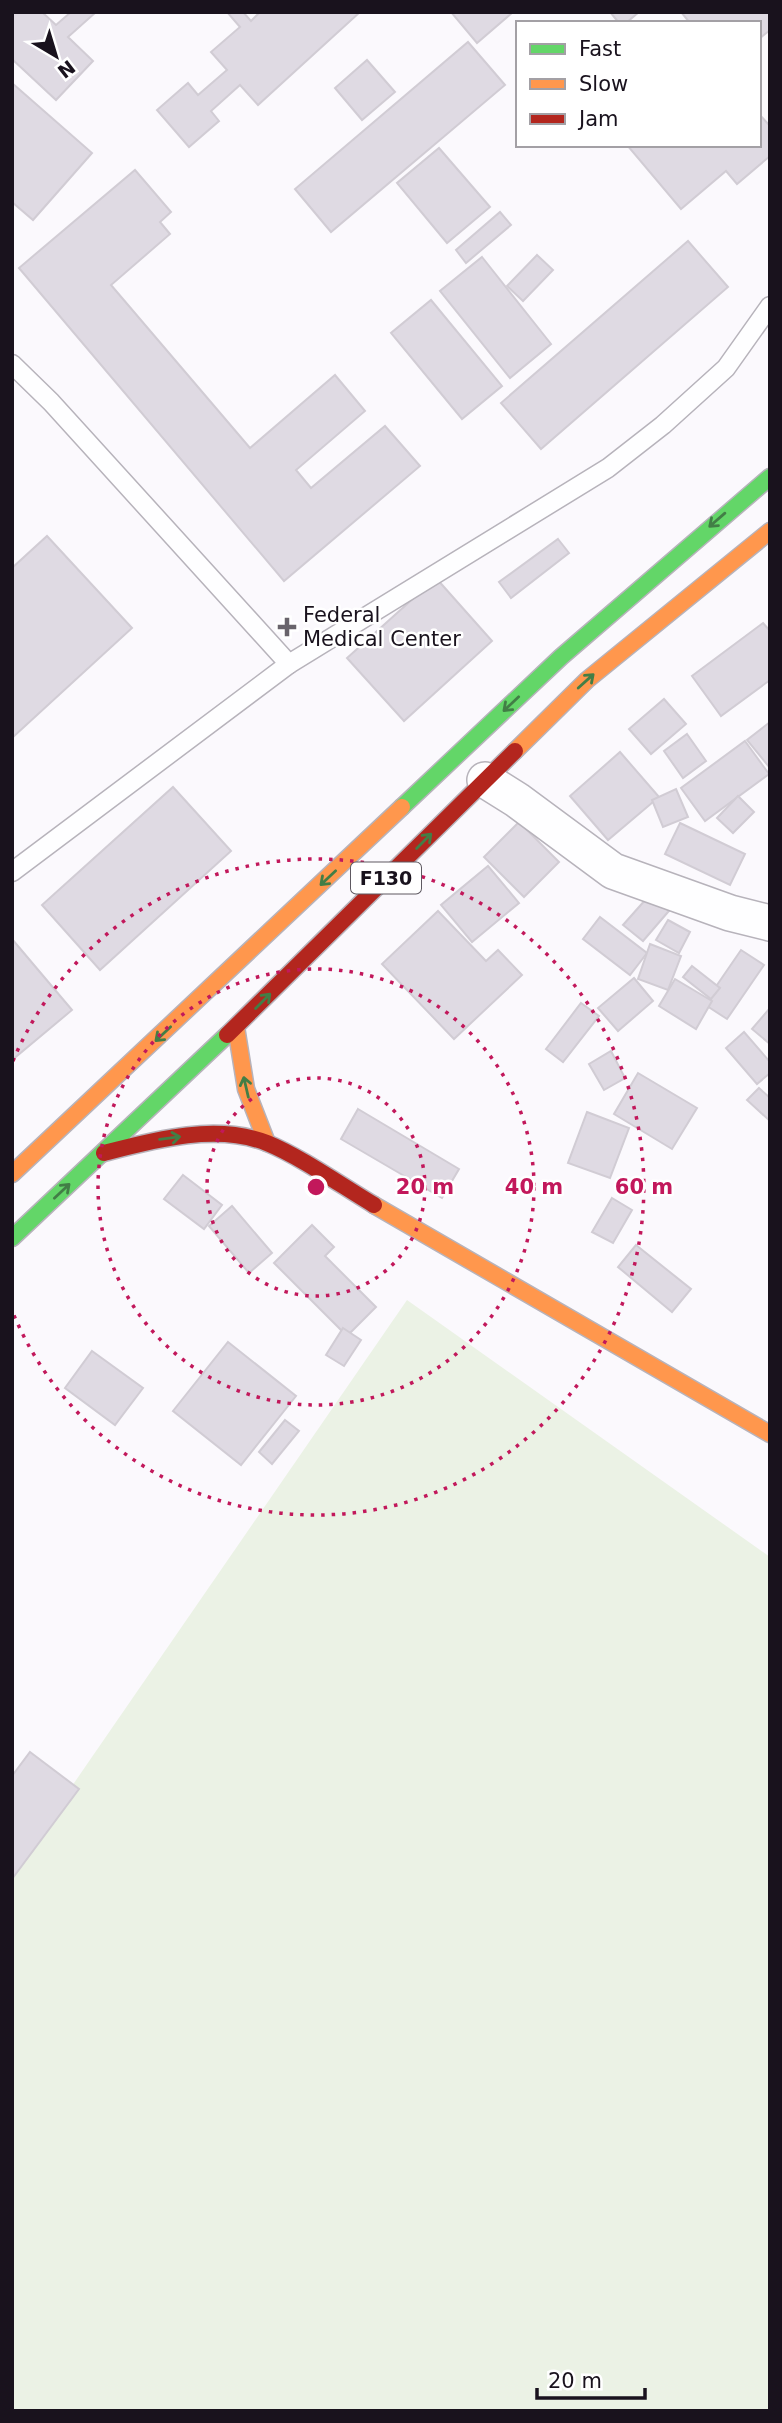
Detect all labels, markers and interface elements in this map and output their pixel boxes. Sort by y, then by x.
north arrow [21,21,91,91]
legend [516,21,761,147]
text: Fast [579,37,621,61]
text: N [53,56,80,83]
text: Slow [579,72,628,96]
text: Jam [577,107,619,131]
one-way arrow [709,512,726,529]
place label: Federal Medical Center [303,603,461,651]
marker: Federal Medical Center [277,617,297,637]
one-way arrow [577,673,595,689]
one-way arrow [503,696,520,713]
one-way arrow [416,832,433,849]
road number: F130 [351,862,421,894]
one-way arrow [320,869,337,886]
one-way arrow [254,992,271,1009]
one-way arrow [155,1026,172,1043]
one-way arrow [239,1076,252,1099]
one-way arrow [158,1132,181,1145]
centre of rings [304,1175,328,1199]
text: 20 m [396,1175,454,1199]
text: 40 m [505,1175,563,1199]
text: 60 m [615,1175,673,1199]
one-way arrow [53,1183,70,1200]
scale bar [537,2356,646,2400]
text: 20 m [548,2369,602,2393]

